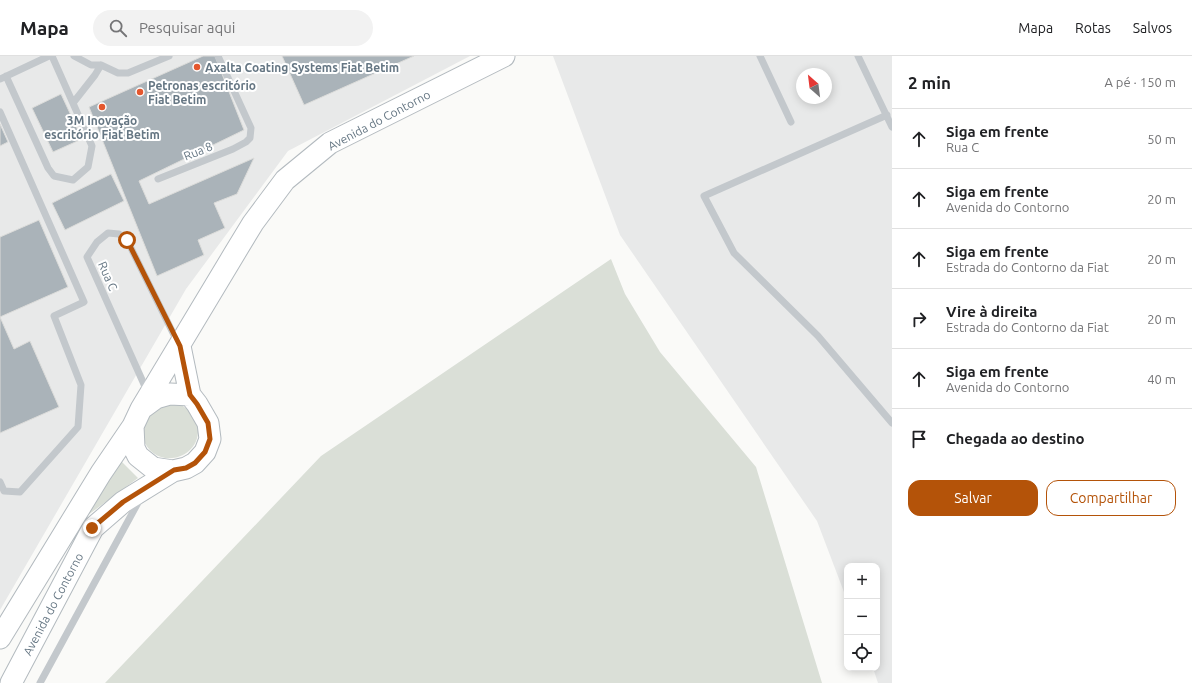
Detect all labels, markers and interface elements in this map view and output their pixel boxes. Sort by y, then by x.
search box [93,10,373,46]
text: Mapa [20,17,69,39]
icon: search [107,17,129,39]
text: Pesquisar aqui [139,19,235,36]
text: Mapa [1018,20,1053,36]
text: Rotas [1075,20,1111,36]
text: Salvos [1133,20,1172,36]
place label: Axalta Coating Systems Fiat Betim [205,61,399,74]
marker: Axalta Coating Systems Fiat Betim [192,62,202,72]
north arrow [796,68,832,104]
text: 2 min [908,73,951,92]
text: A pé · 150 m [1104,75,1176,89]
place label: Petronas escritório Fiat Betim [148,79,256,106]
marker: Petronas escritório Fiat Betim [135,87,145,97]
street label: Avenida do Contorno [326,88,432,152]
marker: 3M Inovação escritório Fiat Betim [97,102,107,112]
place label: 3M Inovação escritório Fiat Betim [44,114,160,141]
text: Siga em frente [946,123,1049,140]
icon: ahead [908,128,930,150]
text: 50 m [1147,132,1176,146]
street label: Rua 8 [182,139,215,163]
text: Rua C [946,140,979,154]
text: Siga em frente [946,183,1049,200]
icon: ahead [908,188,930,210]
text: 20 m [1147,192,1176,206]
text: Avenida do Contorno [946,200,1069,214]
route start [118,231,136,249]
text: Siga em frente [946,243,1049,260]
icon: ahead [908,248,930,270]
text: 20 m [1147,252,1176,266]
street label: Rua C [96,259,120,293]
text: Estrada do Contorno da Fiat [946,260,1109,274]
text: Vire à direita [946,303,1038,320]
icon: right [908,308,930,330]
text: 20 m [1147,312,1176,326]
text: Estrada do Contorno da Fiat [946,320,1109,334]
text: Siga em frente [946,363,1049,380]
icon: ahead [908,368,930,390]
text: 40 m [1147,372,1176,386]
text: Avenida do Contorno [946,380,1069,394]
icon: arrive [908,428,930,450]
text: Chegada ao destino [946,430,1085,447]
button: Salvar [908,480,1038,516]
button: Compartilhar [1046,480,1176,516]
route end [83,519,101,537]
street label: Avenida do Contorno [21,551,85,657]
map controls [844,563,880,671]
button: + [844,563,880,599]
button: − [844,599,880,635]
button: locate [844,635,880,671]

